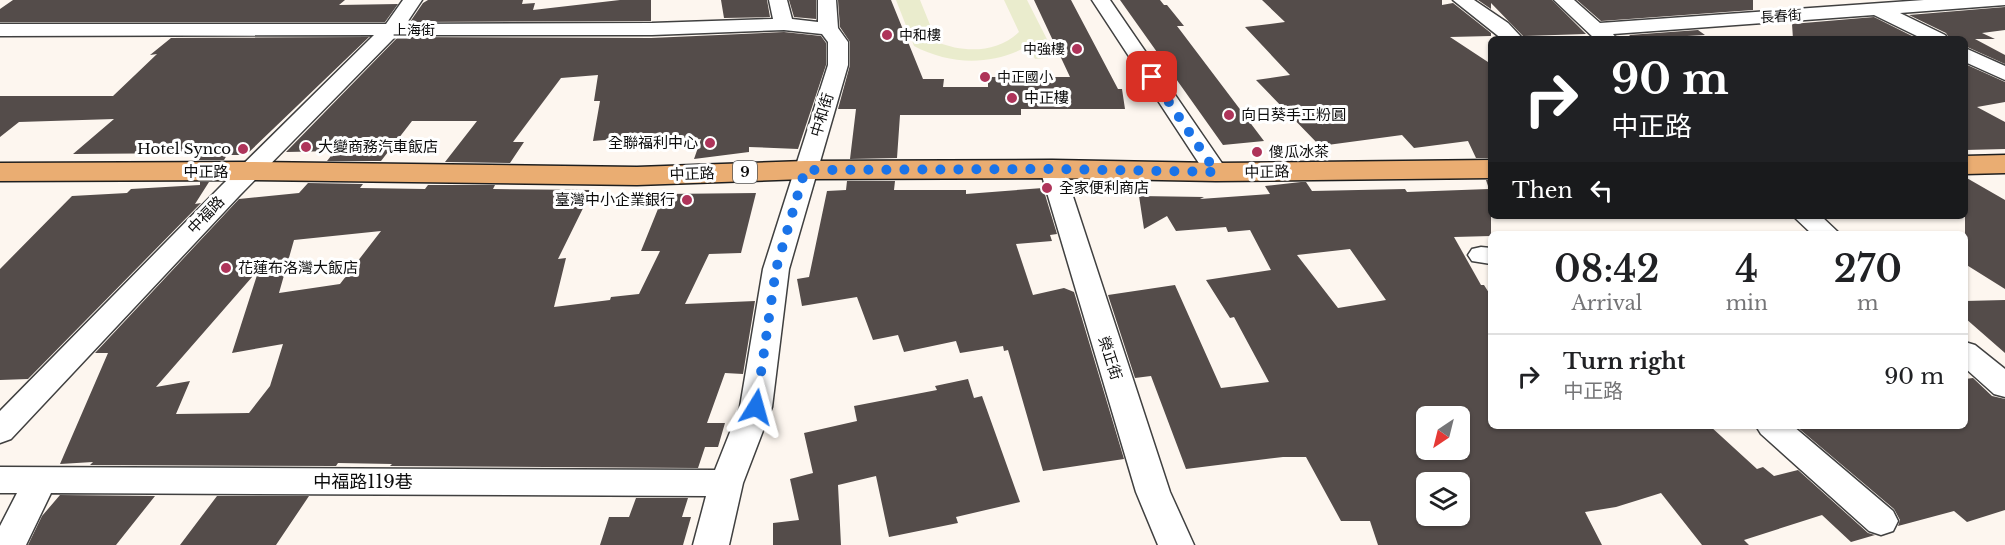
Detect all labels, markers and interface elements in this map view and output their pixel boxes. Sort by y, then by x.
street label: 長春街 [1759,6,1803,26]
street label: 上海街 [393,21,435,39]
place label: 中和樓 [899,26,941,44]
marker: 中和樓 [880,28,894,42]
place label: 中強樓 [1023,40,1065,58]
marker: 中強樓 [1070,42,1084,56]
pin [1126,51,1177,102]
text: 90 m [1611,53,1729,105]
icon: arrive [1135,60,1168,93]
icon: right [1512,60,1590,138]
place label: 中正國小 [997,68,1053,86]
marker: 中正國小 [978,70,992,84]
place label: 中正樓 [1024,88,1069,107]
street label: 中和街 [806,91,837,139]
marker: 中正樓 [1005,91,1019,105]
place label: 向日葵手工粉圓 [1241,105,1346,124]
marker: 向日葵手工粉圓 [1222,108,1236,122]
text: 中正路 [1611,110,1692,143]
place label: 全聯福利中心 [608,133,698,152]
marker: 全聯福利中心 [703,136,717,150]
place label: 大變商務汽車飯店 [318,137,438,156]
place label: Hotel Synco [137,139,231,158]
marker: 大變商務汽車飯店 [299,140,313,154]
marker: Hotel Synco [236,142,250,156]
place label: 傻瓜冰茶 [1269,142,1329,161]
marker: 傻瓜冰茶 [1250,145,1264,159]
road number: 9 [733,161,757,183]
street label: 中正路 [183,162,229,181]
street label: 中正路 [1244,162,1290,181]
street label: 中正路 [669,163,715,184]
icon: left [1585,174,1618,207]
text: Then [1512,177,1573,204]
place label: 全家便利商店 [1059,178,1149,197]
marker: 全家便利商店 [1040,181,1054,195]
place label: 臺灣中小企業銀行 [555,190,675,209]
street label: 中福路 [183,192,228,237]
marker: 臺灣中小企業銀行 [680,193,694,207]
text: 08:42 [1554,247,1660,292]
text: 4 [1735,247,1758,292]
text: 270 [1834,247,1902,292]
place label: 花蓮布洛灣大飯店 [238,258,358,277]
marker: 花蓮布洛灣大飯店 [219,261,233,275]
text: Arrival [1571,291,1642,315]
text: min [1726,291,1768,315]
text: m [1857,291,1879,315]
street label: 榮正街 [1094,334,1126,382]
text: Turn right [1563,348,1685,375]
icon: right [1512,360,1545,393]
text: 90 m [1884,363,1944,390]
position arrow [724,375,788,439]
text: 中正路 [1563,379,1623,403]
north arrow [1416,406,1470,460]
map controls [1416,406,1470,526]
street label: 中福路119巷 [313,471,413,493]
button: layers [1416,472,1470,526]

